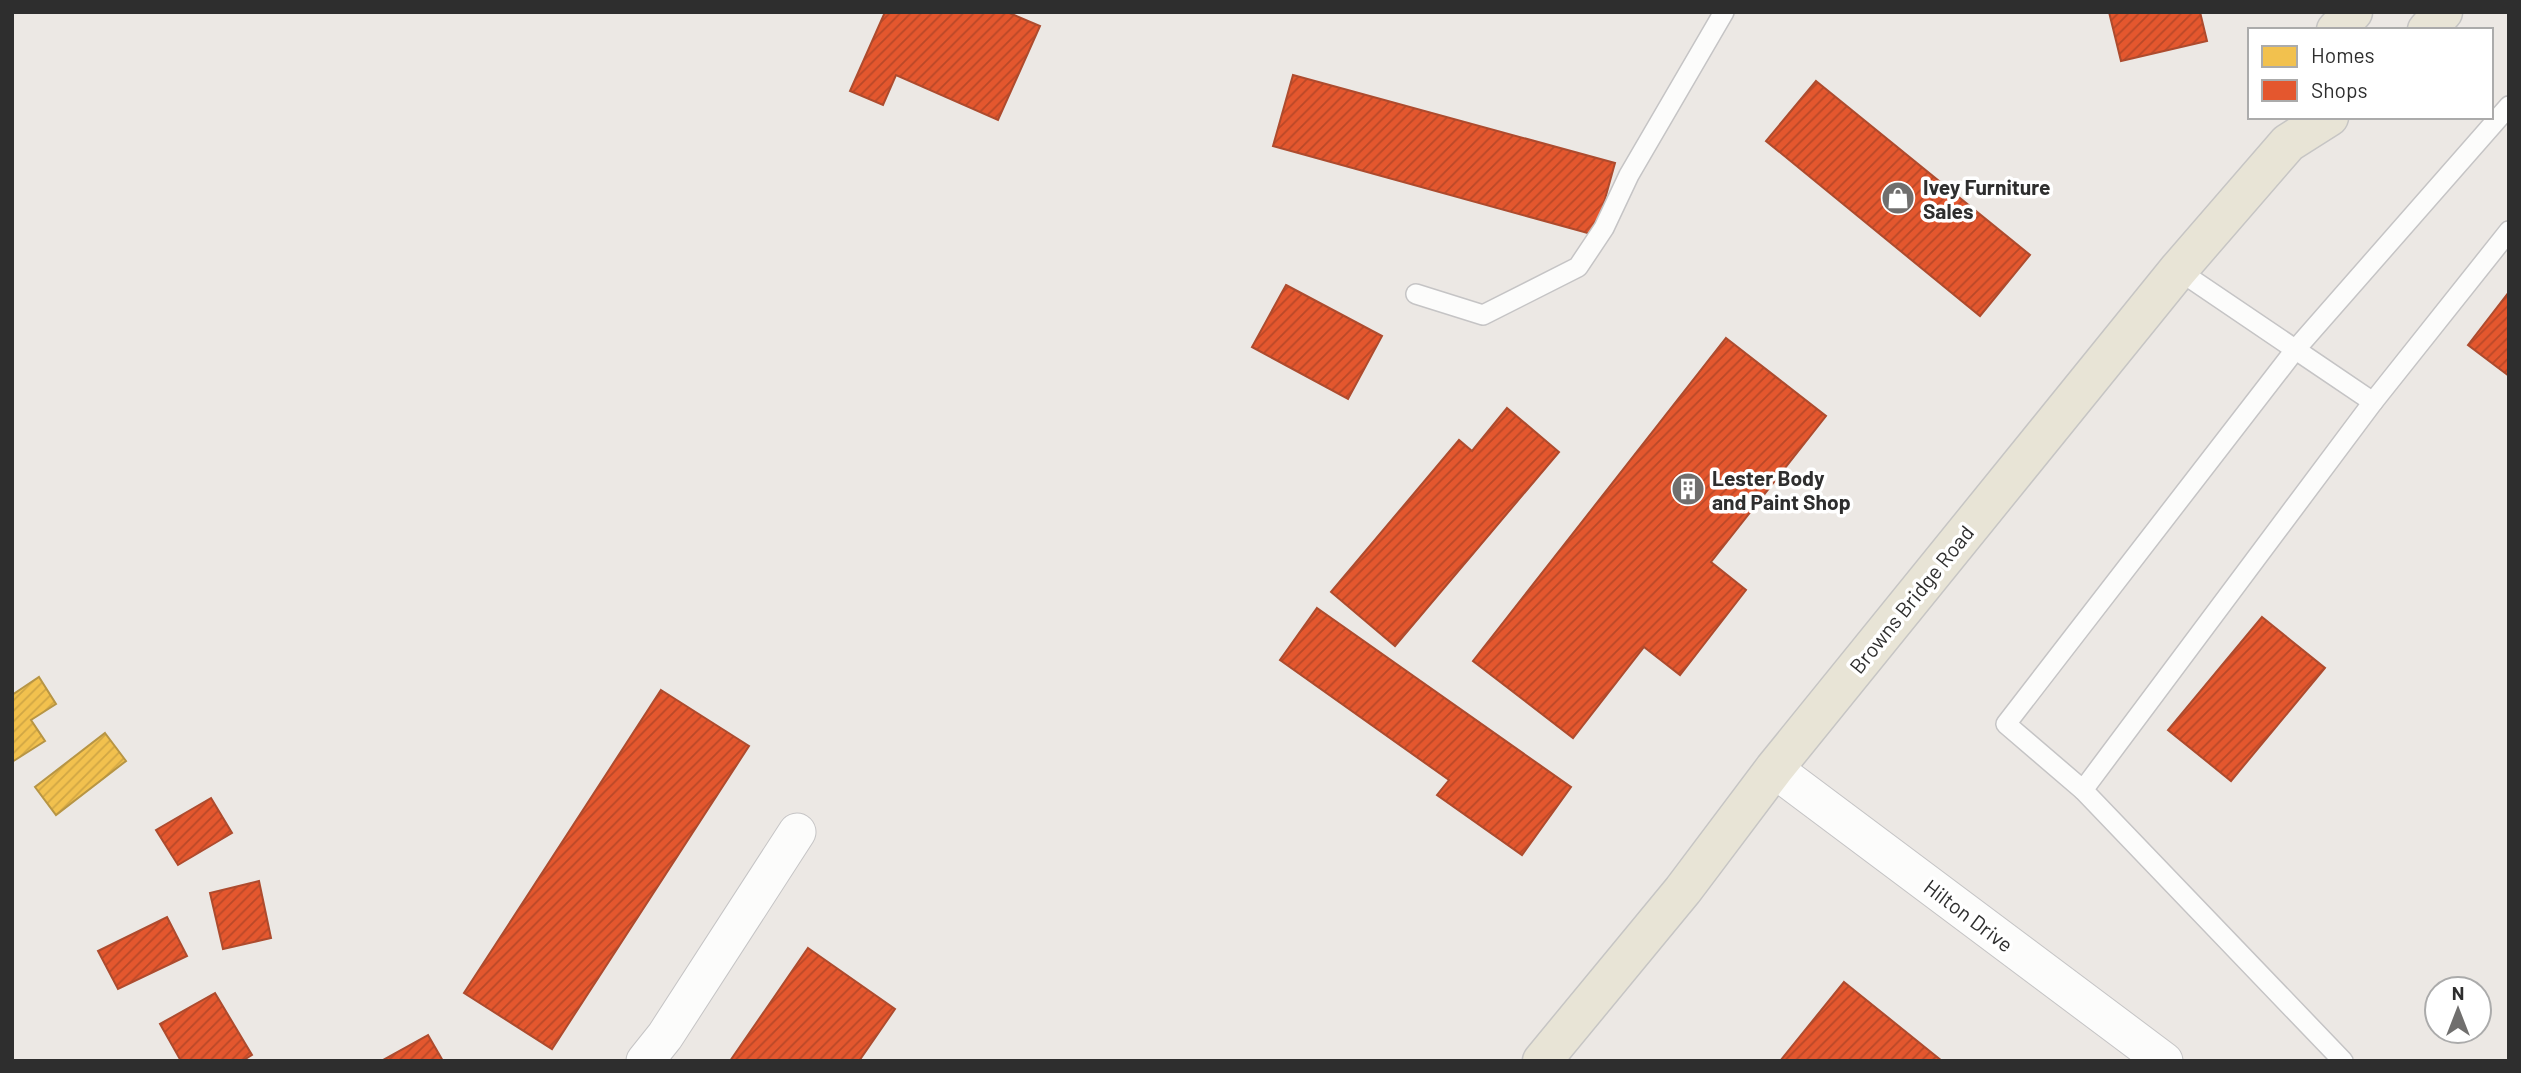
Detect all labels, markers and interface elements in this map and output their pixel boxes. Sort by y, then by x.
legend [2248,28,2493,119]
text: Homes [2311,42,2375,67]
text: Shops [2311,77,2368,102]
place label: Ivey Furniture Sales [1923,174,2050,223]
shop icon: Ivey Furniture Sales [1879,179,1917,217]
place label: Lester Body and Paint Shop [1712,465,1851,514]
building icon: Lester Body and Paint Shop [1669,470,1707,508]
street label: Browns Bridge Road [1844,520,1978,678]
street label: Hilton Drive [1920,873,2018,957]
north arrow [2423,975,2493,1045]
text: N [2452,981,2464,1004]

